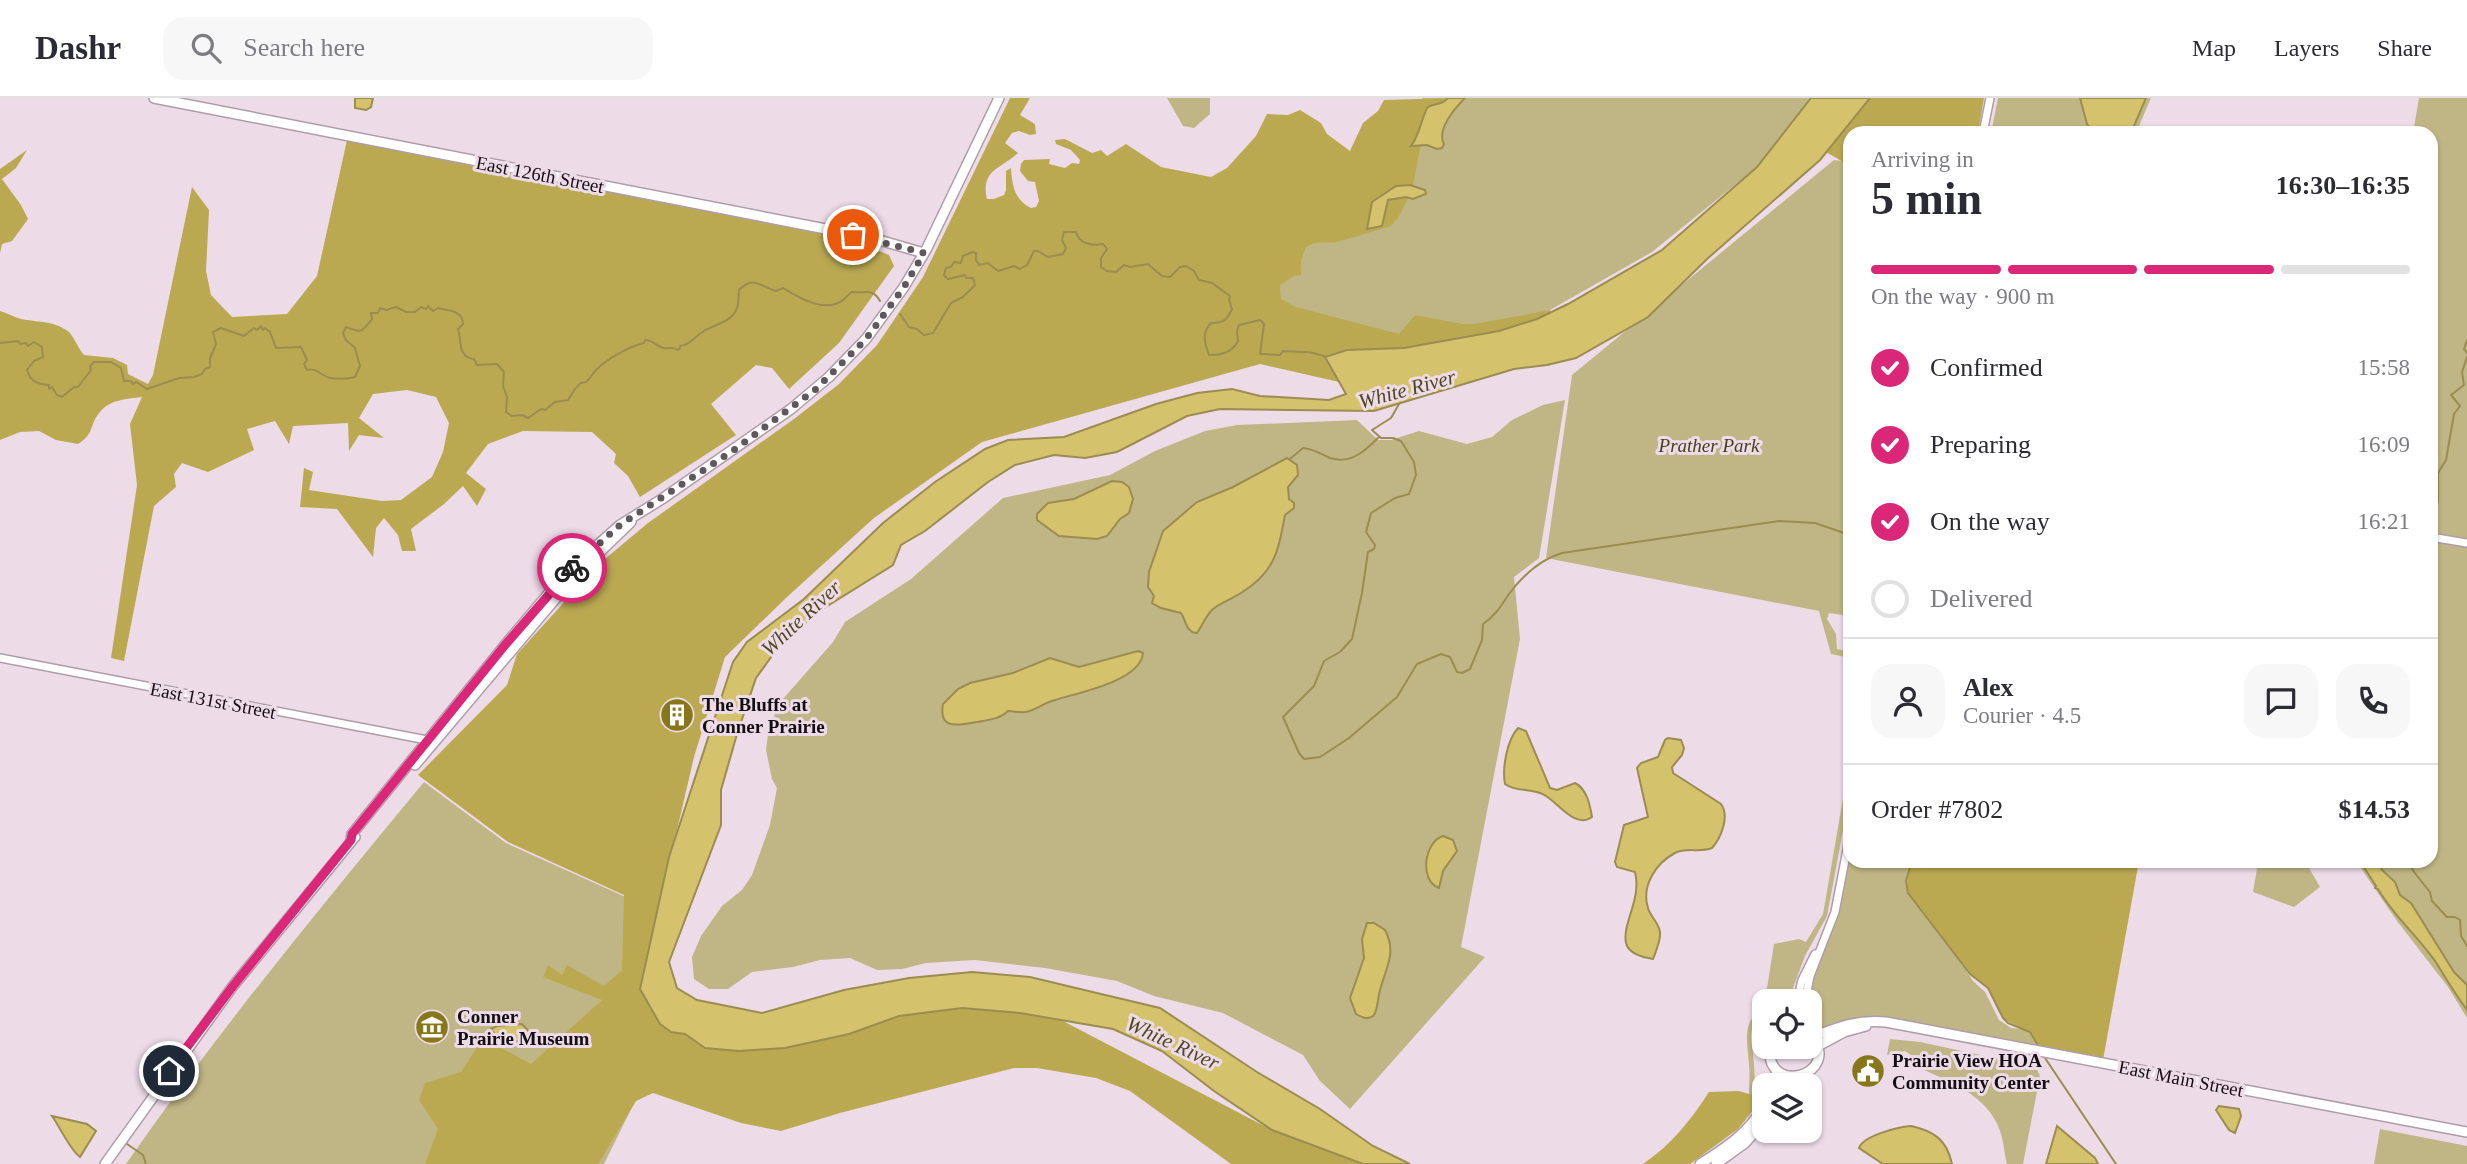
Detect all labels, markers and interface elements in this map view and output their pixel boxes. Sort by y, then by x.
search box [163,17,653,80]
icon: search [187,29,225,67]
text: Dashr [35,30,121,66]
text: Search here [243,33,365,62]
text: Map [2192,35,2236,61]
text: Layers [2274,35,2339,61]
text: Share [2377,35,2432,61]
text: Arriving in [1871,147,1974,172]
street label: East 126th Street [474,152,606,197]
text: 16:30–16:35 [2276,171,2410,200]
text: 5 min [1871,173,1982,224]
pin [823,205,883,265]
icon: bag [834,216,872,254]
text: On the way · 900 m [1871,284,2054,309]
icon: check [1871,349,1909,387]
text: Confirmed [1930,353,2043,382]
text: 15:58 [2358,355,2410,380]
water label: White River [1356,364,1459,413]
icon: check [1871,426,1909,464]
text: Preparing [1930,430,2031,459]
text: 16:09 [2358,432,2410,457]
park label: Prather Park [1658,435,1760,456]
icon: check [1871,503,1909,541]
text: On the way [1930,507,2050,536]
text: 16:21 [2358,509,2410,534]
courier [537,533,607,603]
icon: bike [553,549,591,587]
water label: White River [756,575,846,661]
text: Delivered [1930,584,2033,613]
button: person [1871,664,1945,738]
button: chat [2244,664,2318,738]
button: phone [2336,664,2410,738]
text: Alex [1963,673,2014,702]
street label: East 131st Street [148,678,278,723]
place label: The Bluffs at Conner Prairie [702,694,825,737]
building icon: The Bluffs at Conner Prairie [658,696,696,734]
text: Courier · 4.5 [1963,703,2081,728]
text: Order #7802 [1871,795,2003,824]
text: $14.53 [2339,795,2410,824]
map controls [1752,989,1822,1143]
button: locate [1752,989,1822,1059]
place label: Conner Prairie Museum [457,1006,590,1049]
museum icon: Conner Prairie Museum [413,1008,451,1046]
water label: White River [1123,1011,1224,1075]
pin [139,1041,199,1101]
place label: Prairie View HOA Community Center [1892,1050,2050,1093]
icon: home [150,1052,188,1090]
public building icon: Prairie View HOA Community Center [1849,1052,1887,1090]
street label: East Main Street [2117,1056,2246,1101]
button: layers [1752,1073,1822,1143]

